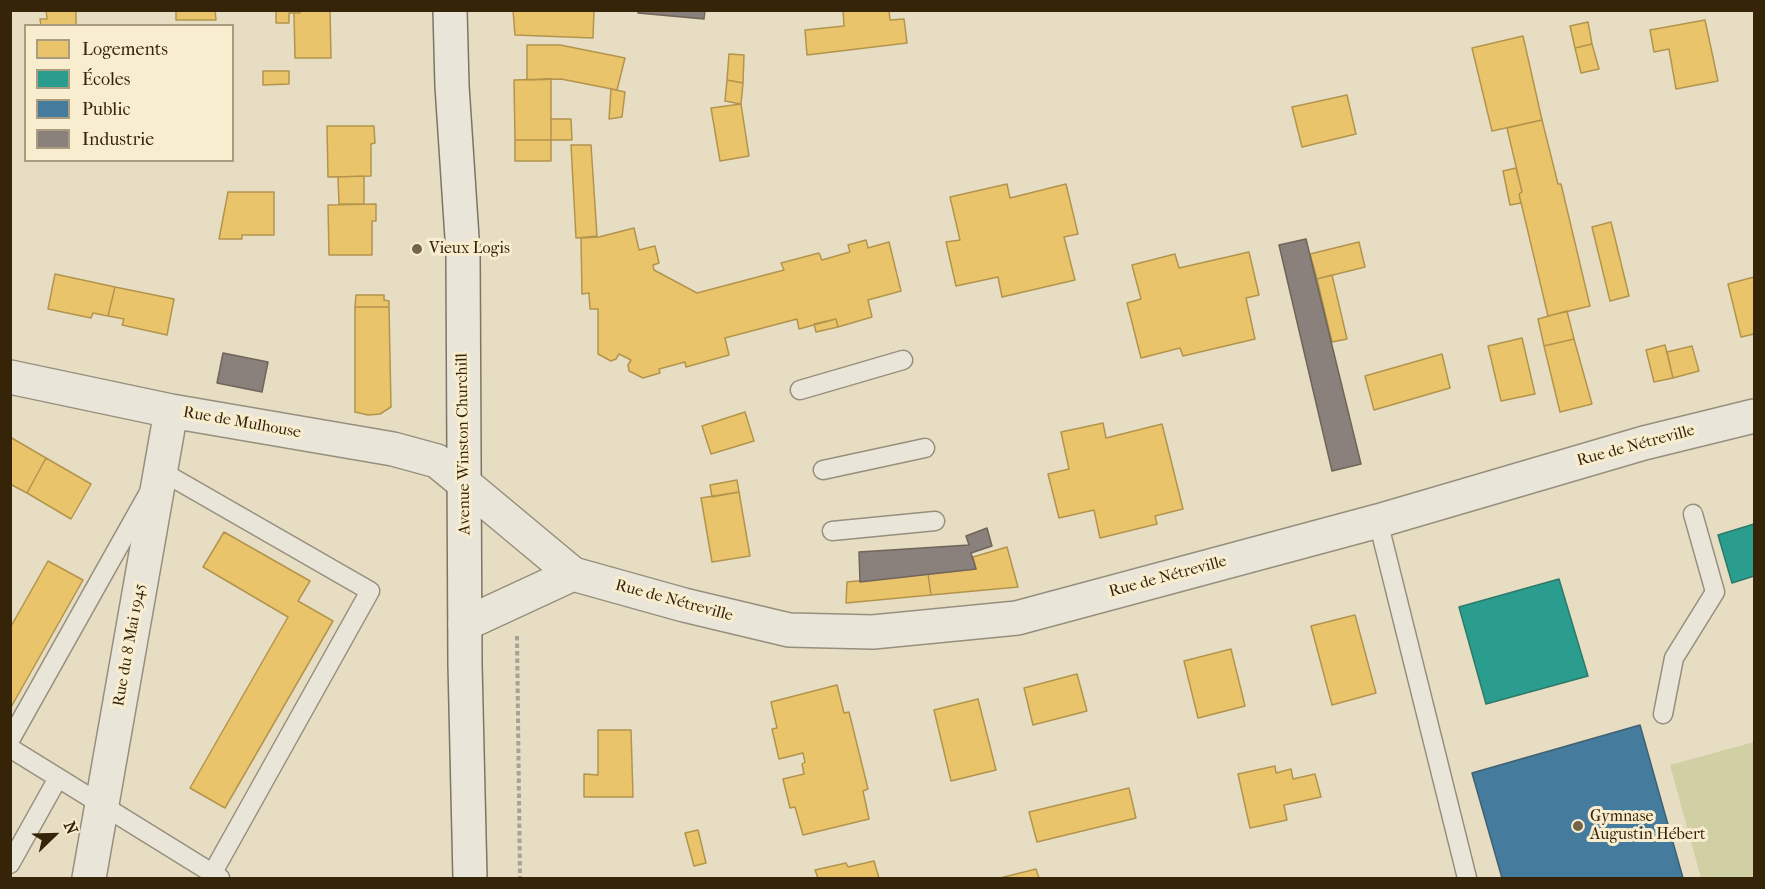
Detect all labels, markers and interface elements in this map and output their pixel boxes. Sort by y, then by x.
legend [24,24,234,162]
text: Logements [82,39,168,60]
text: Écoles [82,69,130,90]
text: Public [82,99,130,120]
text: Industrie [82,129,154,150]
place label: Vieux Logis [429,239,510,259]
marker: Vieux Logis [410,242,424,256]
street label: Avenue Winston Churchill [453,353,475,535]
street label: Rue de Mulhouse [182,403,302,443]
street label: Rue de Nétreville [1575,421,1697,471]
street label: Rue de Nétreville [1107,552,1229,602]
street label: Rue de Nétreville [613,576,735,626]
street label: Rue du 8 Mai 1945 [110,582,150,708]
north arrow [24,805,84,865]
place label: Gymnase Augustin Hébert [1590,807,1705,845]
text: N [60,818,82,837]
marker: Gymnase Augustin Hébert [1571,819,1585,833]

